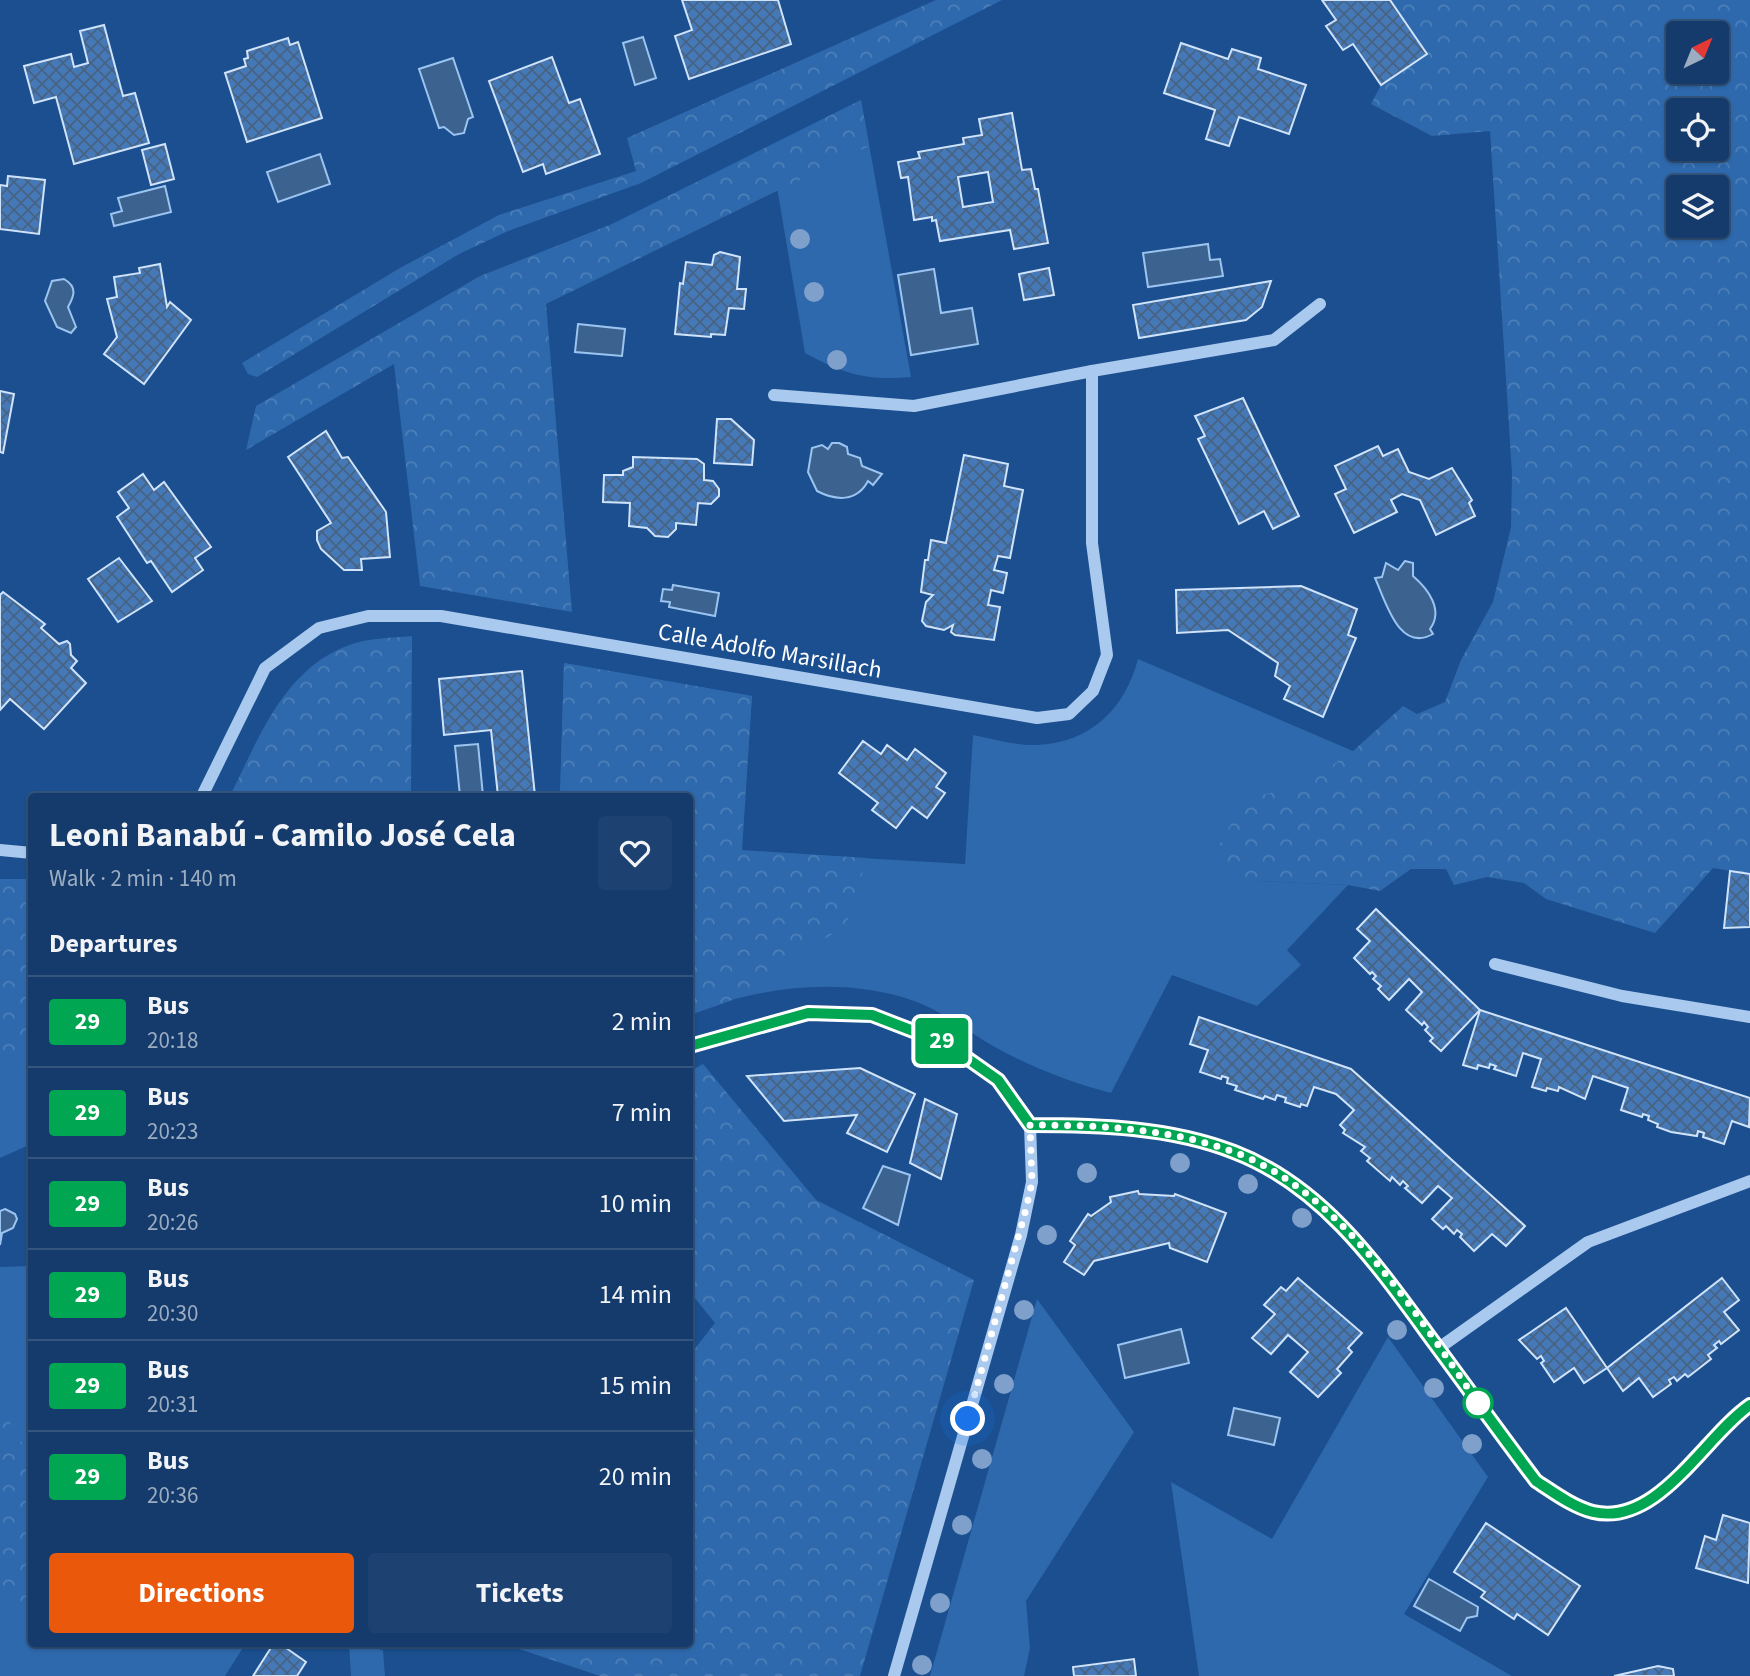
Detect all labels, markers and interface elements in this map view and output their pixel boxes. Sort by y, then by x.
north arrow [1666,21,1729,84]
map controls [1666,21,1729,238]
button: locate [1666,98,1729,161]
button: layers [1666,175,1729,238]
street label: Calle Adolfo Marsillach [655,614,885,688]
text: Leoni Banabú - Camilo José Cela [49,812,516,859]
button: heart [598,816,672,890]
text: Walk · 2 min · 140 m [49,862,237,895]
text: Departures [49,925,177,962]
text: Bus [147,987,189,1024]
text: 2 min [612,1003,672,1040]
text: 29 [75,1004,100,1039]
line badge: 29 [911,1018,974,1064]
text: 29 [929,1023,955,1058]
text: 20:18 [147,1024,198,1057]
text: Bus [147,1078,189,1115]
text: 7 min [612,1094,672,1131]
text: 29 [75,1095,100,1130]
text: 20:23 [147,1115,198,1148]
text: Bus [147,1169,189,1206]
text: 10 min [599,1185,672,1222]
text: 29 [75,1186,100,1221]
text: 20:26 [147,1206,198,1239]
text: Bus [147,1260,189,1297]
text: 14 min [599,1276,672,1313]
text: 29 [75,1277,100,1312]
text: 20:30 [147,1297,198,1330]
text: Bus [147,1351,189,1388]
text: 15 min [599,1367,672,1404]
text: 29 [75,1368,100,1403]
text: 20:31 [147,1388,198,1421]
unlabelled marker [1463,1388,1493,1418]
your location [950,1401,985,1436]
text: Bus [147,1442,189,1479]
text: 20 min [599,1458,672,1495]
text: 29 [75,1459,100,1494]
text: 20:36 [147,1479,198,1512]
button: Directions [49,1553,354,1633]
button: Tickets [368,1553,672,1633]

